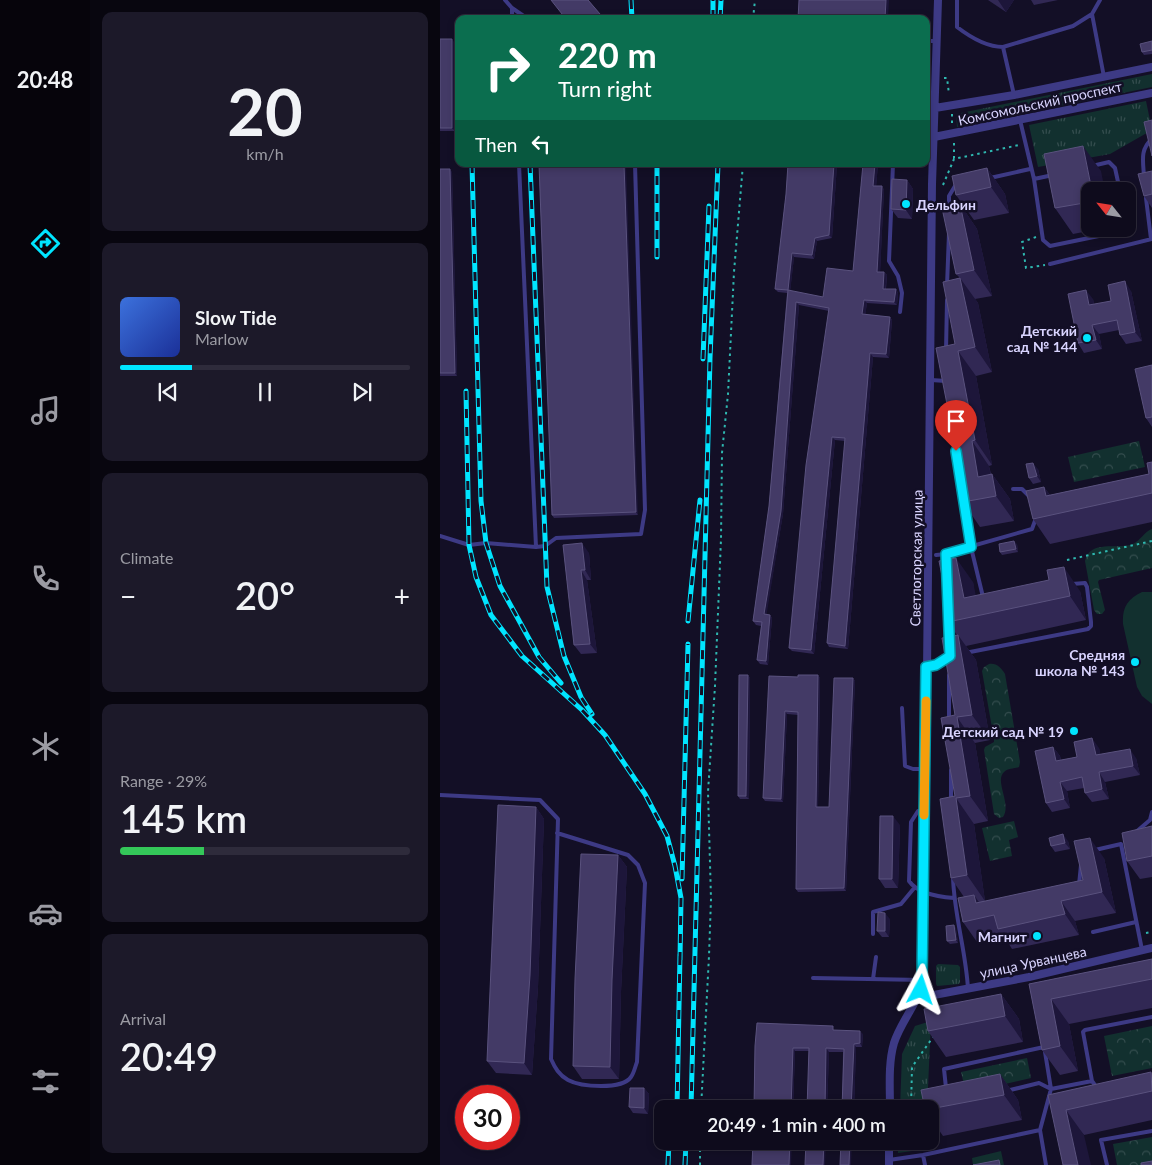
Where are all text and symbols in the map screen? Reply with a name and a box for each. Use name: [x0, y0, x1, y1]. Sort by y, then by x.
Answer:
text: 220 m: [558, 33, 657, 75]
icon: right: [475, 35, 540, 100]
text: 20:48: [17, 66, 73, 93]
text: 20: [227, 72, 303, 150]
text: Turn right: [558, 75, 652, 102]
street label: Комсомольский проспект: [956, 77, 1124, 129]
icon: left: [527, 130, 555, 158]
text: Then: [475, 133, 517, 156]
text: km/h: [246, 144, 284, 163]
north arrow: [1081, 182, 1136, 238]
map controls: [1081, 182, 1136, 237]
place label: Дельфин: [916, 196, 976, 213]
marker: Дельфин: [900, 198, 912, 210]
icon: directions: [28, 226, 63, 261]
text: Slow Tide: [195, 306, 277, 329]
place label: Детский сад № 144: [1007, 322, 1077, 355]
text: Marlow: [195, 329, 249, 348]
marker: Детский сад № 144: [1081, 332, 1093, 344]
icon: previous: [154, 378, 182, 406]
icon: pause: [251, 378, 279, 406]
icon: next: [348, 378, 376, 406]
icon: music: [28, 393, 63, 428]
pin: [935, 400, 977, 451]
icon: arrive: [942, 407, 970, 435]
street label: Светлогорская улица: [906, 489, 926, 627]
text: Climate: [120, 548, 173, 567]
icon: phone: [28, 561, 63, 596]
text: 20°: [235, 572, 295, 618]
text: −: [120, 579, 136, 613]
text: +: [394, 579, 410, 613]
place label: Средняя школа № 143: [1035, 646, 1125, 679]
marker: Средняя школа № 143: [1129, 656, 1141, 668]
place label: Детский сад № 19: [942, 723, 1064, 740]
marker: Детский сад № 19: [1068, 725, 1080, 737]
icon: climate: [28, 729, 63, 764]
text: Range · 29%: [120, 771, 207, 790]
text: 145 km: [120, 795, 247, 841]
icon: car: [28, 896, 63, 931]
place label: Магнит: [978, 928, 1028, 945]
marker: Магнит: [1031, 930, 1043, 942]
street label: улица Урванцева: [978, 942, 1088, 982]
position arrow: [894, 963, 946, 1015]
text: Arrival: [120, 1009, 166, 1028]
text: 20:49: [120, 1033, 218, 1079]
icon: filters: [28, 1064, 63, 1099]
speed limit sign: 30: [455, 1085, 520, 1150]
text: 20:49 · 1 min · 400 m: [707, 1113, 886, 1136]

